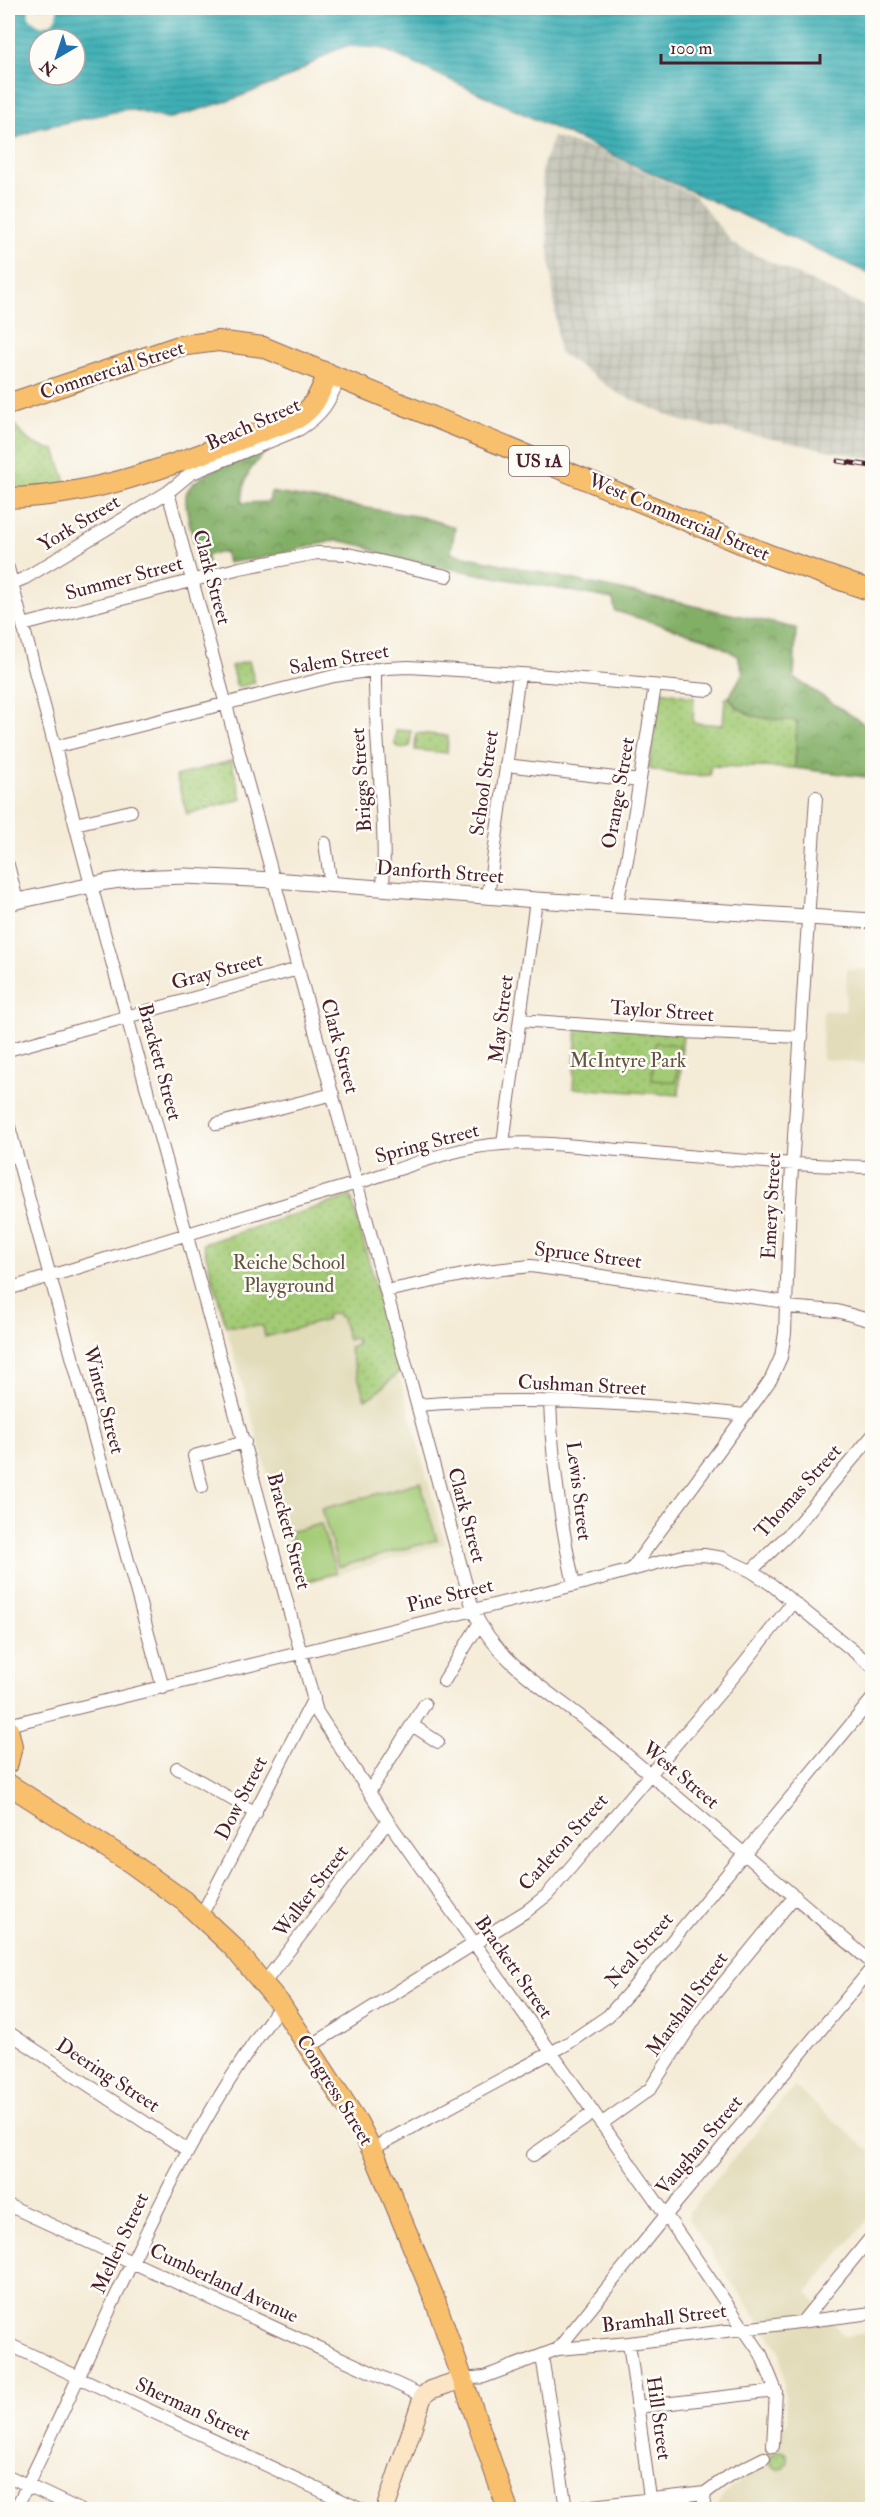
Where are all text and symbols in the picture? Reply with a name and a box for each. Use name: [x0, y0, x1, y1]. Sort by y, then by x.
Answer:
north arrow: [27, 27, 87, 87]
scale bar: [661, 27, 820, 65]
text: 100 m: [670, 37, 713, 60]
text: N: [36, 55, 61, 81]
street label: Commercial Street: [37, 335, 188, 405]
street label: Beach Street: [202, 392, 305, 456]
road number: US 1A: [509, 446, 569, 476]
street label: West Commercial Street: [584, 467, 774, 567]
street label: York Street: [34, 489, 125, 557]
street label: Clark Street: [187, 527, 237, 628]
street label: Summer Street: [63, 550, 186, 606]
street label: Salem Street: [287, 638, 391, 680]
street label: Briggs Street: [345, 726, 377, 833]
street label: School Street: [464, 728, 504, 837]
street label: Orange Street: [596, 735, 640, 851]
street label: Danforth Street: [375, 855, 505, 889]
street label: Gray Street: [169, 947, 266, 995]
street label: May Street: [483, 973, 519, 1064]
street label: Taylor Street: [609, 995, 715, 1027]
street label: Clark Street: [315, 996, 365, 1097]
street label: Brackett Street: [132, 1001, 188, 1124]
park label: McIntyre Park: [570, 1048, 687, 1073]
street label: Spring Street: [372, 1117, 482, 1170]
street label: Emery Street: [756, 1151, 786, 1260]
street label: Spruce Street: [533, 1236, 644, 1275]
park label: Reiche School Playground: [233, 1250, 345, 1298]
street label: Winter Street: [77, 1342, 131, 1457]
street label: Cushman Street: [517, 1369, 647, 1401]
street label: Thomas Street: [749, 1438, 847, 1543]
street label: Lewis Street: [561, 1440, 598, 1543]
street label: Clark Street: [442, 1465, 492, 1566]
street label: Brackett Street: [261, 1470, 317, 1593]
street label: Pine Street: [404, 1572, 496, 1618]
street label: West Street: [637, 1735, 725, 1815]
street label: Dow Street: [209, 1752, 273, 1844]
street label: Carleton Street: [513, 1788, 614, 1896]
street label: Walker Street: [267, 1839, 354, 1943]
street label: Neal Street: [600, 1907, 679, 1993]
street label: Brackett Street: [469, 1911, 559, 2024]
street label: Marshall Street: [641, 1946, 734, 2061]
street label: Congress Street: [291, 2030, 379, 2151]
street label: Deering Street: [52, 2032, 165, 2118]
street label: Vaughan Street: [650, 2090, 748, 2200]
street label: Mellen Street: [86, 2188, 155, 2298]
street label: Cumberland Avenue: [146, 2238, 302, 2328]
street label: Bramhall Street: [600, 2298, 728, 2338]
street label: Sherman Street: [132, 2371, 255, 2447]
street label: Hill Street: [641, 2374, 677, 2462]

